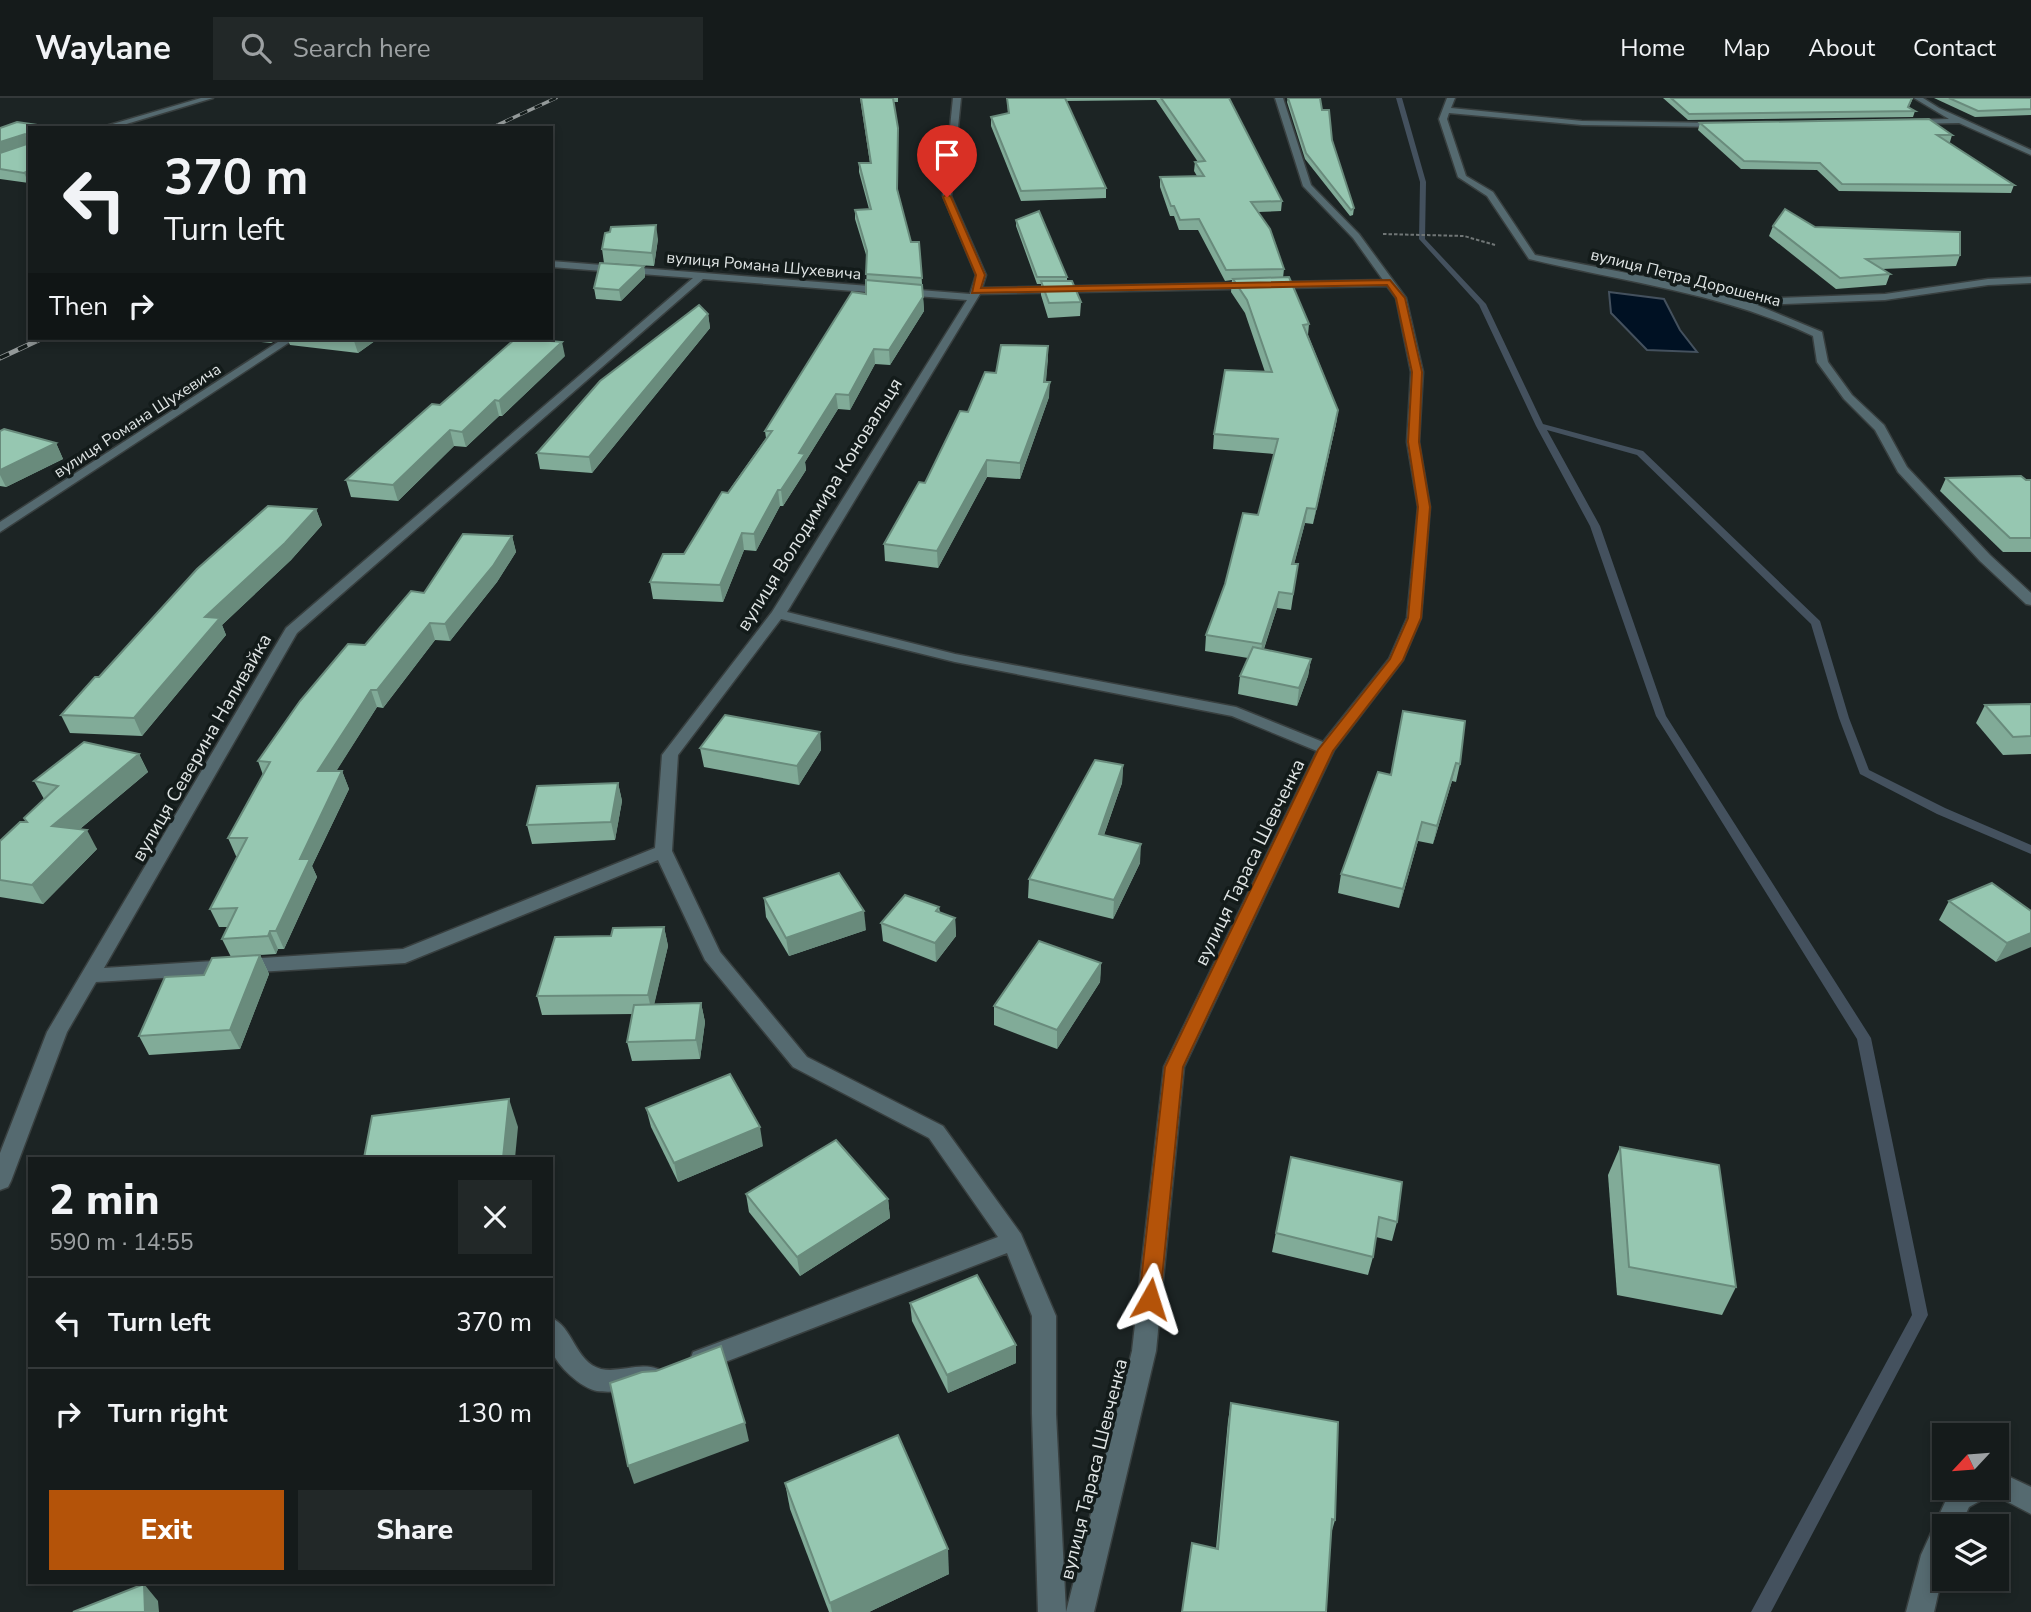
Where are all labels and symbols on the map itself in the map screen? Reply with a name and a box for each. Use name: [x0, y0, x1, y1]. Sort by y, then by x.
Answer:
pin: [917, 125, 977, 197]
street label: вулиця Петра Дорошенка: [1588, 244, 1783, 312]
street label: вулиця Романа Шухевича: [666, 247, 862, 285]
street label: вулиця Романа Шухевича: [50, 358, 226, 483]
street label: вулиця Володимира Коновальця: [731, 373, 909, 636]
street label: вулиця Северина Наливайка: [126, 629, 278, 866]
street label: вулиця Тараса Шевченка: [1188, 755, 1311, 970]
position arrow: [1113, 1262, 1187, 1336]
street label: вулиця Тараса Шевченка: [1054, 1356, 1134, 1583]
north arrow: [1932, 1423, 2009, 1500]

